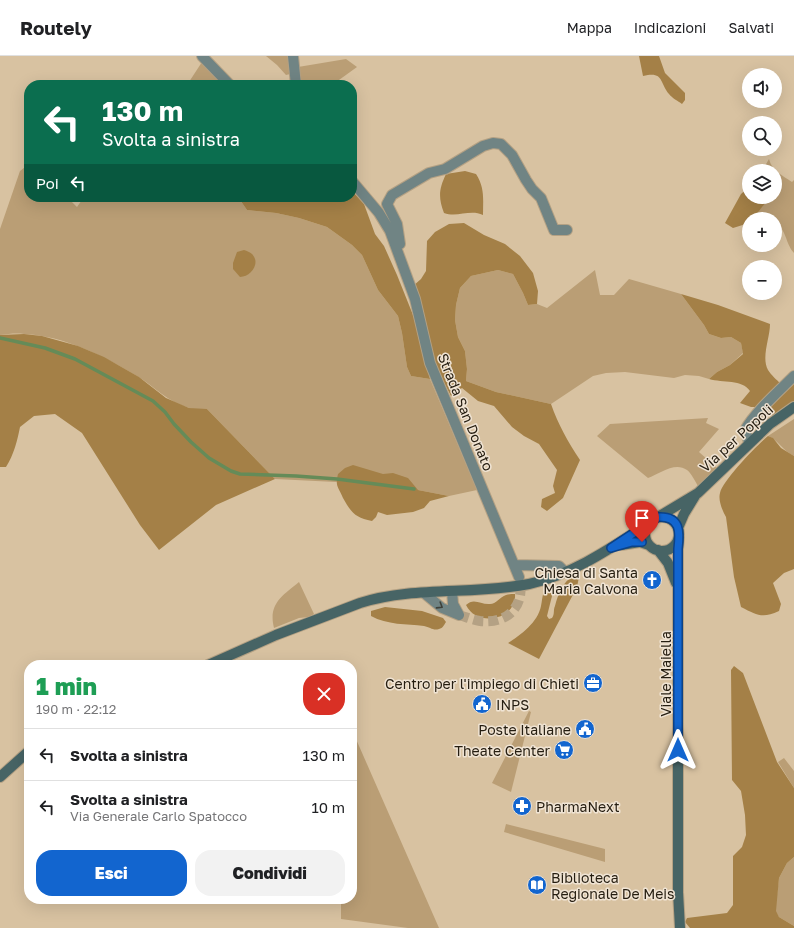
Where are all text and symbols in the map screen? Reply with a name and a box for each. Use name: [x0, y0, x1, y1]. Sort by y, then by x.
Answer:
text: Routely: [20, 16, 92, 39]
text: Mappa: [567, 19, 612, 36]
text: Indicazioni: [634, 19, 706, 36]
text: Salvati: [728, 19, 774, 36]
map controls: [742, 68, 782, 300]
button: sound: [742, 68, 782, 108]
text: 130 m: [102, 94, 183, 127]
icon: left: [36, 96, 88, 148]
button: search: [742, 116, 782, 156]
text: Svolta a sinistra: [102, 128, 240, 150]
button: layers: [742, 164, 782, 204]
icon: left: [67, 172, 89, 194]
text: Poi: [36, 174, 59, 192]
button: +: [742, 212, 782, 252]
button: −: [742, 260, 782, 300]
street label: Strada San Donato: [435, 351, 497, 473]
street label: Via per Popoli: [696, 401, 776, 475]
pin: [625, 501, 659, 542]
icon: arrive: [631, 507, 653, 529]
place label: Chiesa di Santa Maria Calvona: [534, 564, 638, 597]
church icon: Chiesa di Santa Maria Calvona: [641, 569, 663, 591]
one-way arrow: [436, 601, 443, 609]
street label: Viale Maiella: [657, 631, 674, 717]
text: 1 min: [36, 671, 97, 700]
office icon: Centro per l'impiego di Chieti: [582, 672, 604, 694]
button: close: [303, 673, 345, 715]
place label: Centro per l'impiego di Chieti: [385, 675, 579, 692]
public building icon: INPS: [471, 693, 493, 715]
place label: INPS: [496, 696, 529, 713]
text: 190 m · 22:12: [36, 701, 116, 717]
public building icon: Poste Italiane: [574, 718, 596, 740]
place label: Poste Italiane: [478, 721, 571, 738]
position arrow: [657, 729, 699, 771]
supermarket icon: Theate Center: [553, 739, 575, 761]
place label: Theate Center: [454, 742, 551, 759]
icon: left: [36, 744, 58, 766]
text: Svolta a sinistra: [70, 746, 188, 764]
text: 130 m: [303, 746, 345, 764]
text: Svolta a sinistra: [70, 790, 188, 808]
pharmacy icon: PharmaNext: [511, 795, 533, 817]
icon: left: [36, 796, 58, 818]
text: 10 m: [311, 798, 345, 816]
place label: PharmaNext: [536, 798, 620, 815]
text: Via Generale Carlo Spatocco: [70, 808, 247, 824]
button: Esci: [36, 850, 187, 896]
button: Condividi: [195, 850, 345, 896]
place label: Biblioteca Regionale De Meis: [551, 869, 675, 902]
library icon: Biblioteca Regionale De Meis: [526, 874, 548, 896]

